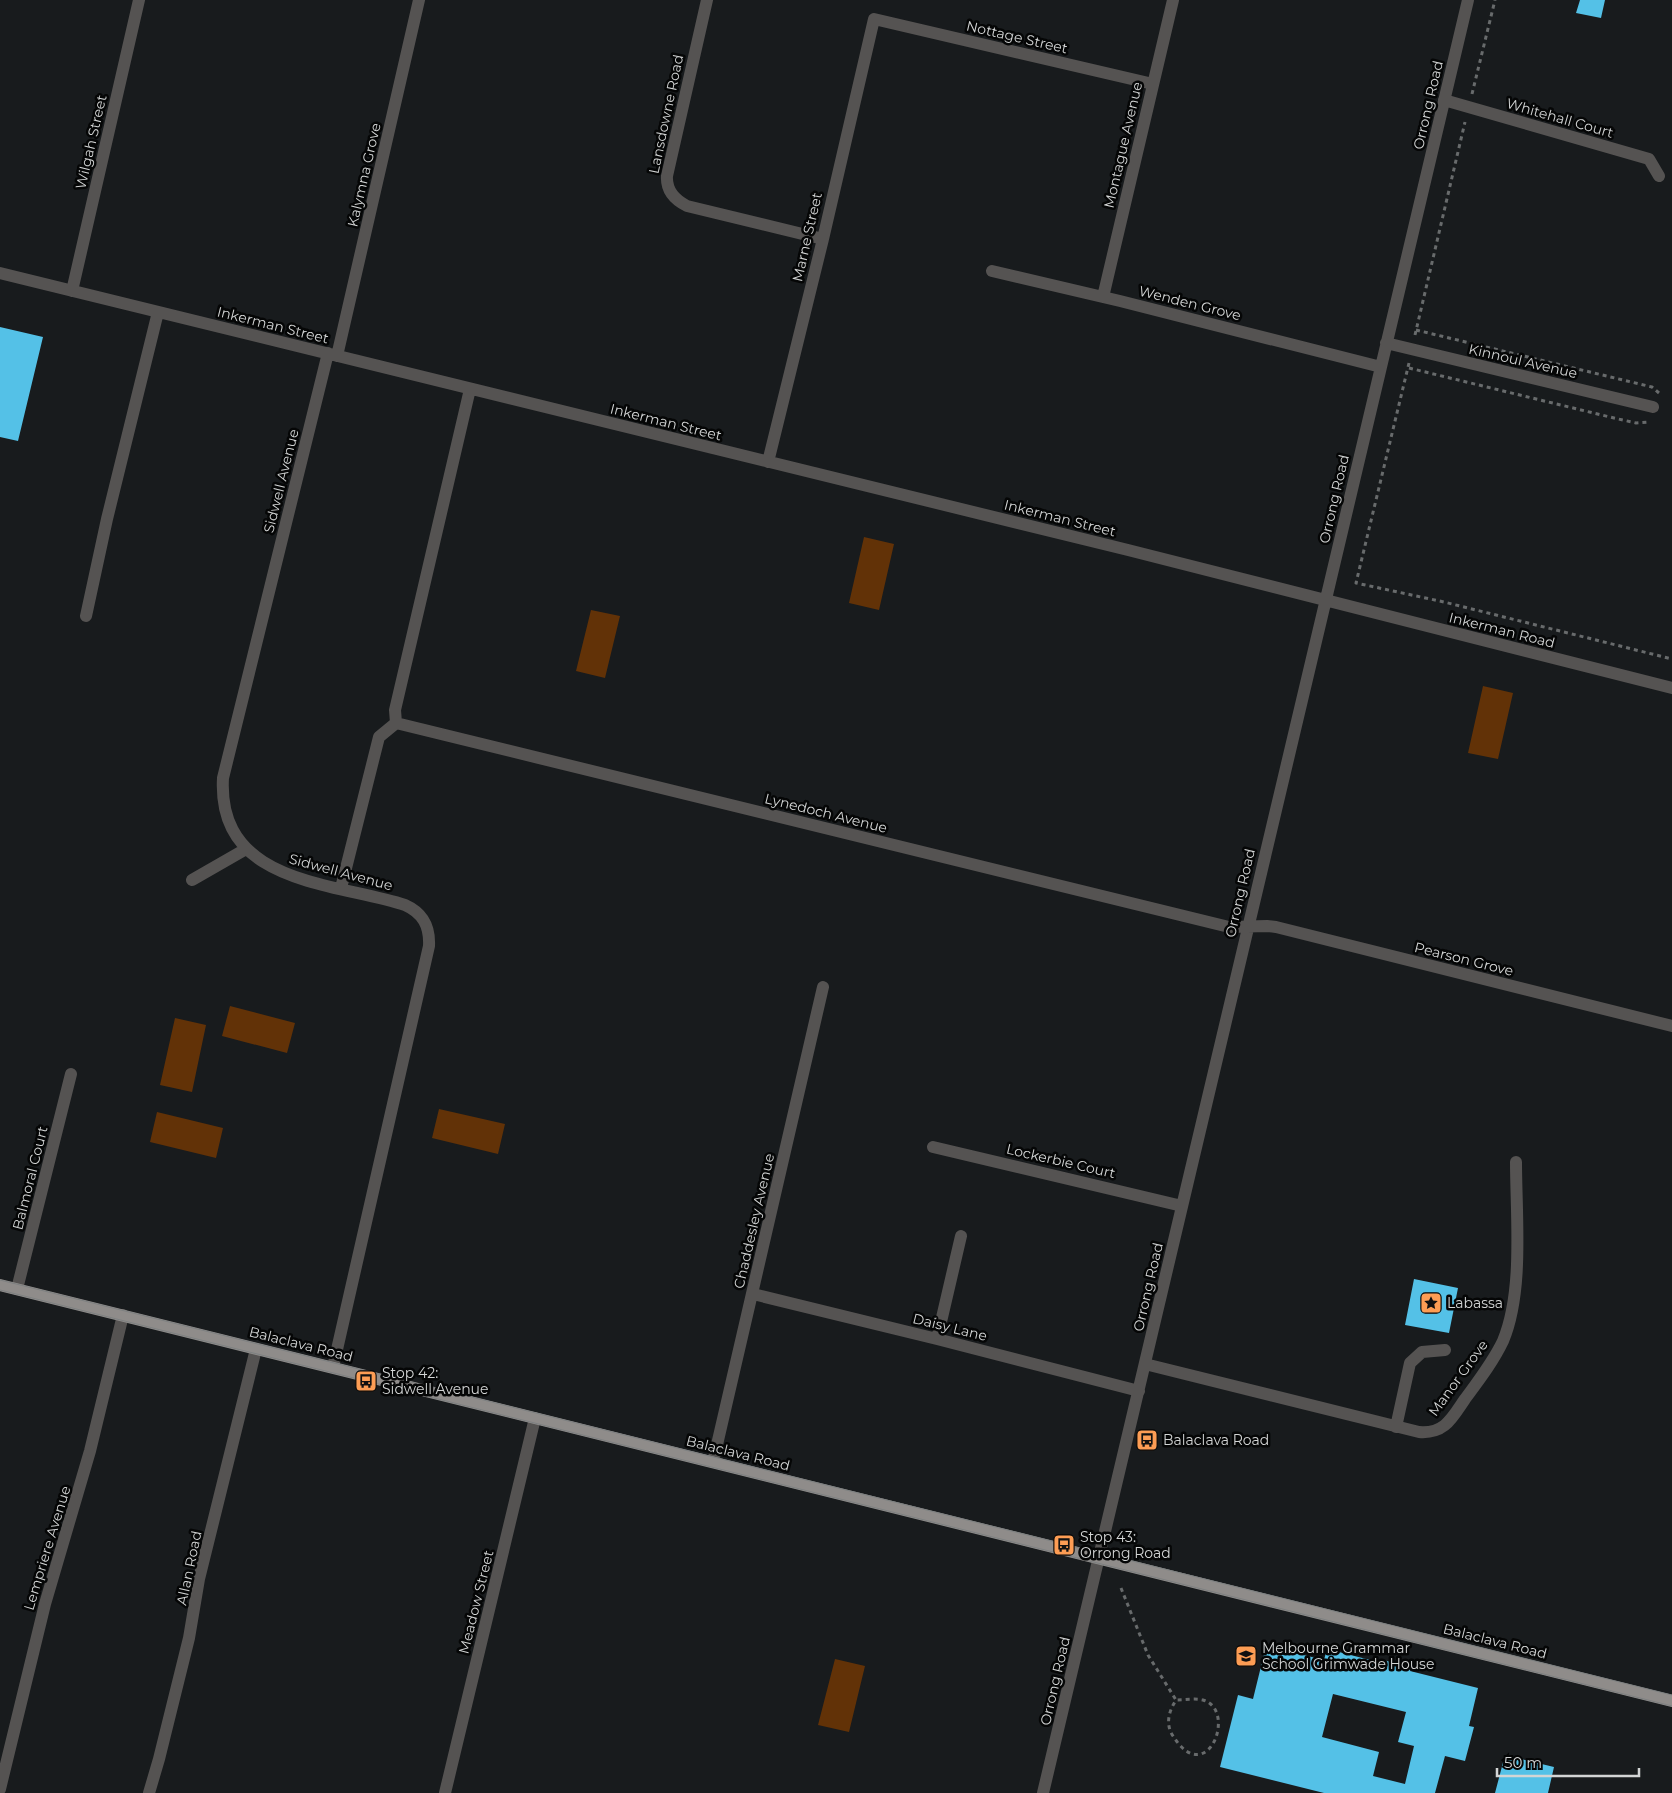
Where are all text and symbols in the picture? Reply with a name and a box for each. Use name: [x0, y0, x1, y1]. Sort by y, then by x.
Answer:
street label: Nottage Street: [965, 17, 1070, 57]
street label: Lansdowne Road: [645, 53, 687, 175]
street label: Orrong Road: [1409, 59, 1447, 151]
street label: Montague Avenue: [1100, 80, 1146, 210]
street label: Wilgah Street: [71, 93, 111, 191]
street label: Whitehall Court: [1504, 94, 1616, 142]
street label: Kalymna Grove: [343, 121, 385, 229]
street label: Marne Street: [788, 190, 826, 283]
street label: Wenden Grove: [1137, 282, 1243, 324]
street label: Inkerman Street: [215, 302, 331, 348]
street label: Kinnoul Avenue: [1467, 340, 1579, 382]
street label: Inkerman Street: [608, 399, 724, 445]
street label: Sidwell Avenue: [259, 427, 303, 535]
street label: Orrong Road: [1315, 453, 1353, 545]
street label: Inkerman Street: [1002, 495, 1118, 541]
street label: Inkerman Road: [1447, 608, 1557, 652]
street label: Lynedoch Avenue: [763, 789, 889, 837]
street label: Orrong Road: [1221, 847, 1259, 939]
street label: Sidwell Avenue: [287, 850, 395, 894]
street label: Pearson Grove: [1413, 938, 1515, 980]
street label: Balmoral Court: [8, 1124, 52, 1232]
street label: Lockerbie Court: [1005, 1140, 1118, 1182]
street label: Chaddesley Avenue: [730, 1152, 778, 1290]
street label: Orrong Road: [1129, 1241, 1167, 1333]
place icon: Labassa: [1419, 1291, 1443, 1315]
place label: Labassa: [1447, 1294, 1503, 1312]
street label: Daisy Lane: [911, 1309, 989, 1345]
street label: Balaclava Road: [247, 1322, 355, 1366]
street label: Manor Grove: [1424, 1336, 1492, 1420]
place label: Stop 42: Sidwell Avenue: [382, 1364, 488, 1398]
bus stop icon: Stop 42: Sidwell Avenue: [354, 1369, 378, 1393]
bus stop icon: Balaclava Road: [1135, 1428, 1159, 1452]
street label: Balaclava Road: [684, 1431, 792, 1475]
place label: Balaclava Road: [1163, 1431, 1269, 1449]
street label: Lempriere Avenue: [20, 1484, 74, 1612]
place label: Stop 43: Orrong Road: [1080, 1528, 1171, 1562]
street label: Allan Road: [172, 1529, 206, 1607]
bus stop icon: Stop 43: Orrong Road: [1052, 1533, 1076, 1557]
street label: Meadow Street: [454, 1548, 498, 1656]
street label: Balaclava Road: [1441, 1619, 1549, 1663]
street label: Orrong Road: [1036, 1635, 1074, 1727]
place label: Melbourne Grammar School Grimwade House: [1262, 1639, 1434, 1673]
school or university icon: Melbourne Grammar School Grimwade House: [1234, 1644, 1258, 1668]
scale bar: [1497, 1746, 1640, 1778]
text: 50 m: [1504, 1753, 1542, 1772]

